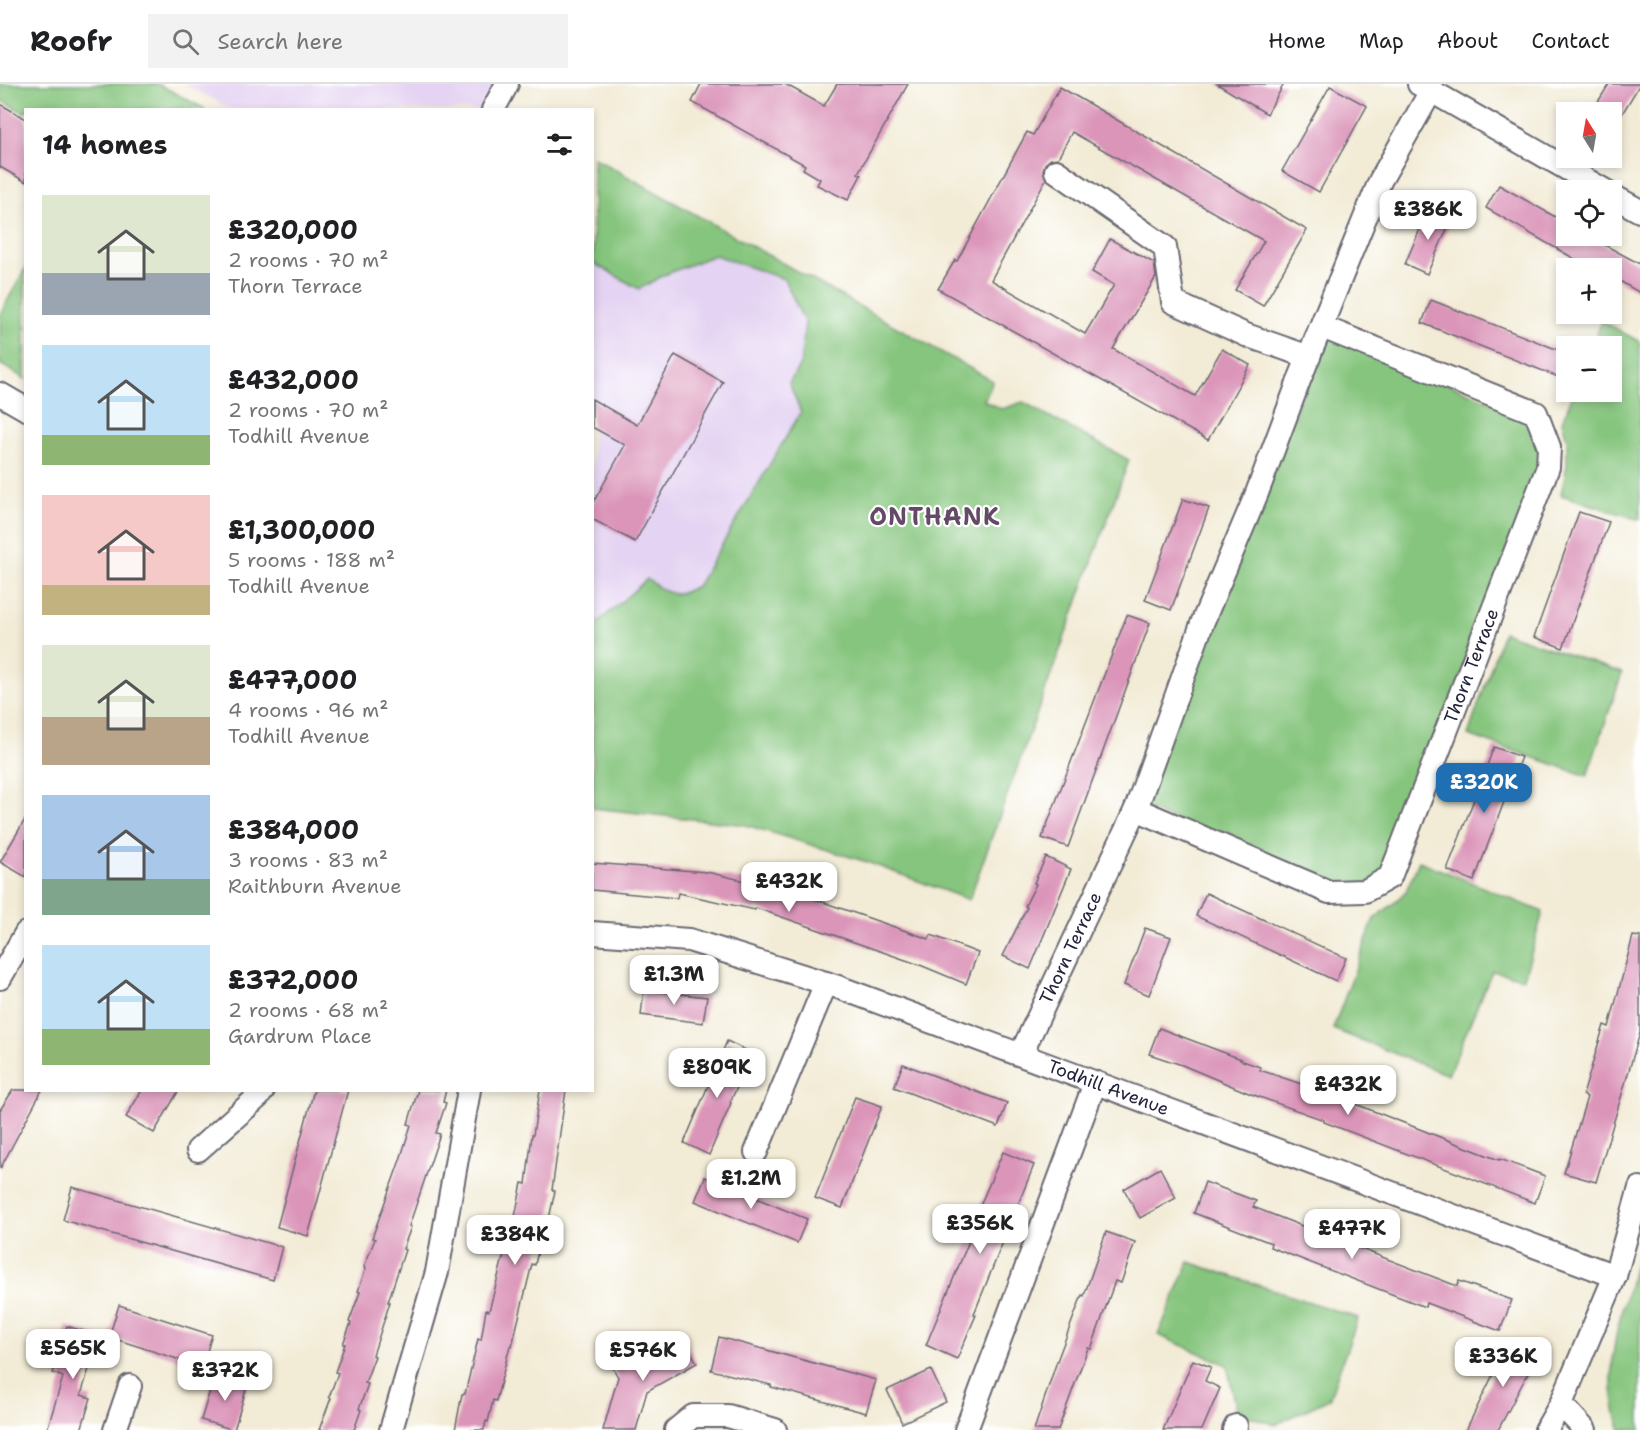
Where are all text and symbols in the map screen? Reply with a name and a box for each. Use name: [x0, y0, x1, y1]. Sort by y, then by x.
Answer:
search box: [148, 14, 568, 68]
text: Roofr: [30, 22, 112, 60]
icon: search: [169, 25, 202, 58]
text: Search here: [217, 27, 343, 56]
text: Home: [1268, 27, 1326, 55]
text: Map: [1359, 27, 1404, 55]
text: About: [1437, 27, 1498, 55]
text: Contact: [1531, 27, 1610, 55]
north arrow: [1556, 102, 1622, 168]
map controls: [1556, 102, 1622, 402]
text: 14 homes: [42, 127, 168, 162]
icon: filters: [543, 128, 576, 161]
button: locate: [1556, 180, 1622, 246]
pin: £386K: [1386, 190, 1470, 241]
text: £386K: [1394, 196, 1462, 222]
text: £320,000: [228, 212, 358, 247]
icon: home: [90, 219, 162, 291]
text: 2 rooms · 70 m²: [228, 247, 389, 273]
button: +: [1556, 258, 1622, 324]
text: Thorn Terrace: [228, 273, 363, 299]
button: −: [1556, 336, 1622, 402]
text: £432,000: [228, 362, 359, 397]
icon: home: [90, 369, 162, 441]
text: 2 rooms · 70 m²: [228, 397, 389, 423]
text: Todhill Avenue: [228, 423, 370, 449]
district label: ONTHANK: [869, 501, 1001, 533]
text: £1,300,000: [228, 512, 375, 547]
icon: home: [90, 519, 162, 591]
text: 5 rooms · 188 m²: [228, 547, 395, 573]
text: Todhill Avenue: [228, 573, 370, 599]
street label: Thorn Terrace: [1438, 605, 1504, 727]
text: £477,000: [228, 662, 357, 697]
icon: home: [90, 669, 162, 741]
text: 4 rooms · 96 m²: [228, 697, 389, 723]
text: Todhill Avenue: [228, 723, 370, 749]
pin: £320K: [1442, 763, 1526, 814]
text: £320K: [1450, 769, 1518, 795]
text: £384,000: [228, 812, 359, 847]
icon: home: [90, 819, 162, 891]
text: 3 rooms · 83 m²: [228, 847, 388, 873]
pin: £432K: [747, 862, 831, 913]
text: £432K: [755, 868, 823, 894]
text: Raithburn Avenue: [228, 873, 402, 899]
street label: Thorn Terrace: [1034, 888, 1107, 1008]
pin: £1.3M: [632, 955, 716, 1006]
text: £1.3M: [644, 961, 704, 987]
text: £372,000: [228, 962, 358, 997]
icon: home: [90, 969, 162, 1041]
text: 2 rooms · 68 m²: [228, 997, 388, 1023]
text: Gardrum Place: [228, 1023, 372, 1049]
pin: £809K: [675, 1048, 759, 1099]
text: £809K: [683, 1054, 751, 1080]
street label: Todhill Avenue: [1044, 1054, 1172, 1121]
pin: £432K: [1306, 1065, 1390, 1116]
text: £432K: [1314, 1071, 1382, 1097]
pin: £1.2M: [709, 1159, 793, 1210]
text: £1.2M: [721, 1165, 781, 1191]
pin: £356K: [938, 1204, 1022, 1255]
pin: £477K: [1310, 1209, 1394, 1260]
text: £356K: [946, 1210, 1014, 1236]
pin: £384K: [473, 1215, 557, 1266]
text: £477K: [1318, 1215, 1386, 1241]
text: £384K: [481, 1221, 549, 1247]
pin: £565K: [31, 1329, 115, 1380]
pin: £576K: [601, 1331, 685, 1382]
text: £565K: [40, 1335, 106, 1361]
text: £576K: [609, 1337, 677, 1363]
pin: £336K: [1461, 1337, 1545, 1388]
text: £336K: [1469, 1343, 1537, 1369]
pin: £372K: [183, 1351, 267, 1402]
text: £372K: [191, 1357, 259, 1383]

